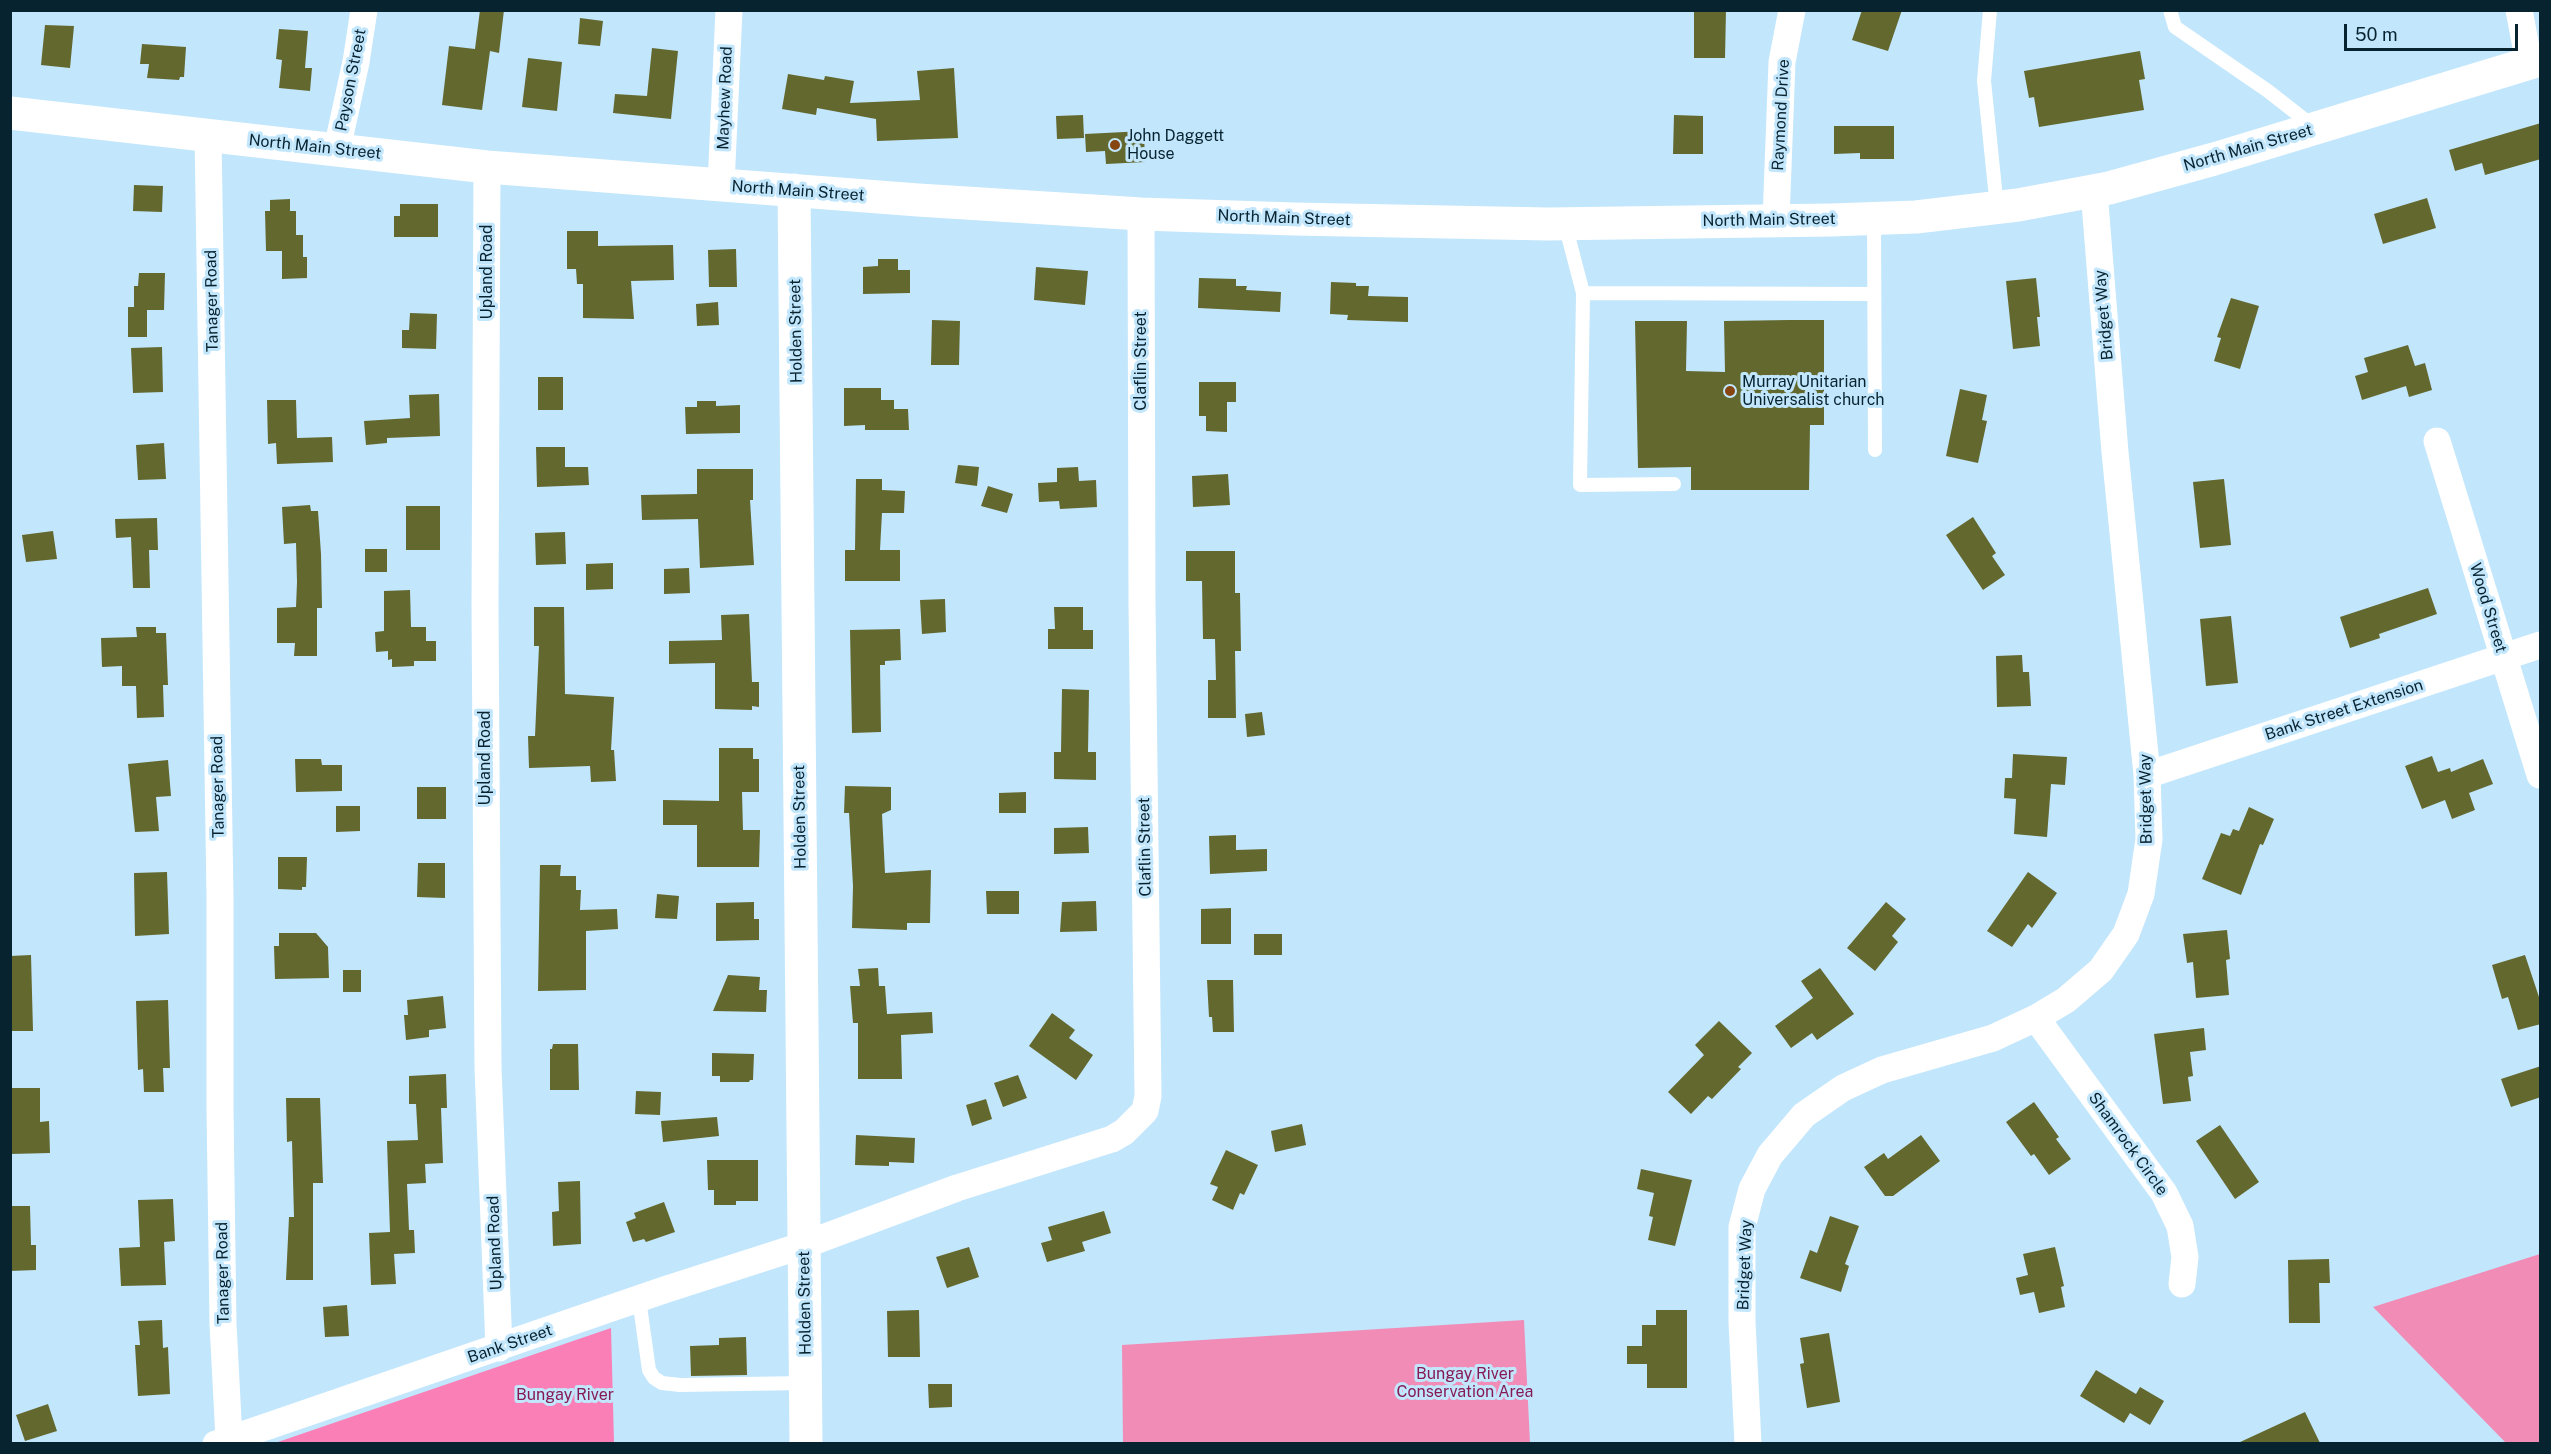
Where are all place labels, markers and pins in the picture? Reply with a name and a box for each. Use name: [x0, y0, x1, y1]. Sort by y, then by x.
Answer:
place label: John Daggett House: [1127, 126, 1224, 164]
marker: John Daggett House: [1108, 138, 1122, 152]
place label: Murray Unitarian Universalist church: [1742, 372, 1884, 410]
marker: Murray Unitarian Universalist church: [1723, 384, 1737, 398]

